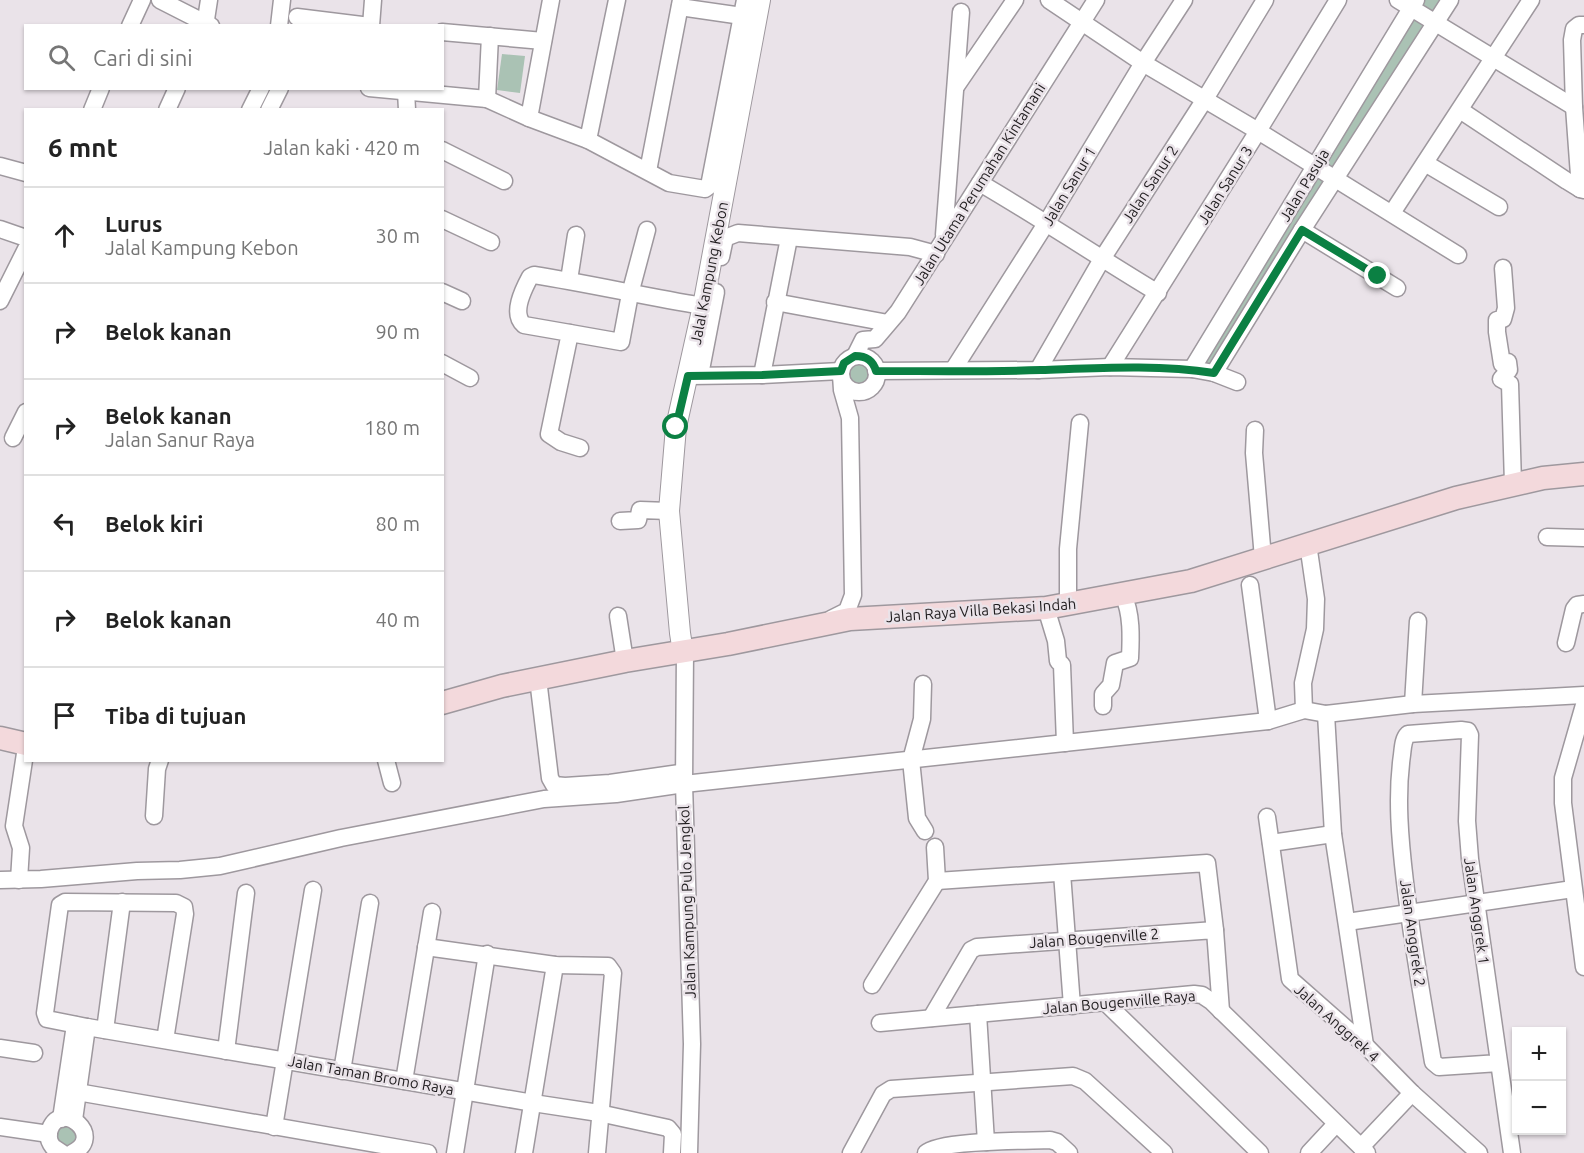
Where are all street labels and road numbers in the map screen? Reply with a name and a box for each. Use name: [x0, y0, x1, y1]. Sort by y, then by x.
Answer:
street label: Jalan Utama Perumahan Kintamani: [910, 80, 1048, 288]
street label: Jalan Sanur 2: [1119, 142, 1181, 226]
street label: Jalan Sanur 1: [1039, 143, 1099, 229]
street label: Jalan Sanur 3: [1194, 143, 1256, 227]
street label: Jalan Pasuja: [1276, 146, 1332, 224]
street label: Jalal Kampung Kebon: [687, 200, 731, 346]
street label: Jalan Raya Villa Bekasi Indah: [885, 595, 1077, 625]
street label: Jalan Kampung Pulo Jengkol: [675, 805, 699, 999]
street label: Jalan Anggrek 1: [1461, 856, 1493, 966]
street label: Jalan Anggrek 2: [1397, 878, 1429, 988]
street label: Jalan Bougenville 2: [1029, 925, 1159, 951]
street label: Jalan Anggrek 4: [1291, 981, 1383, 1065]
street label: Jalan Bougenville Raya: [1042, 987, 1196, 1017]
street label: Jalan Taman Bromo Raya: [287, 1052, 455, 1098]

